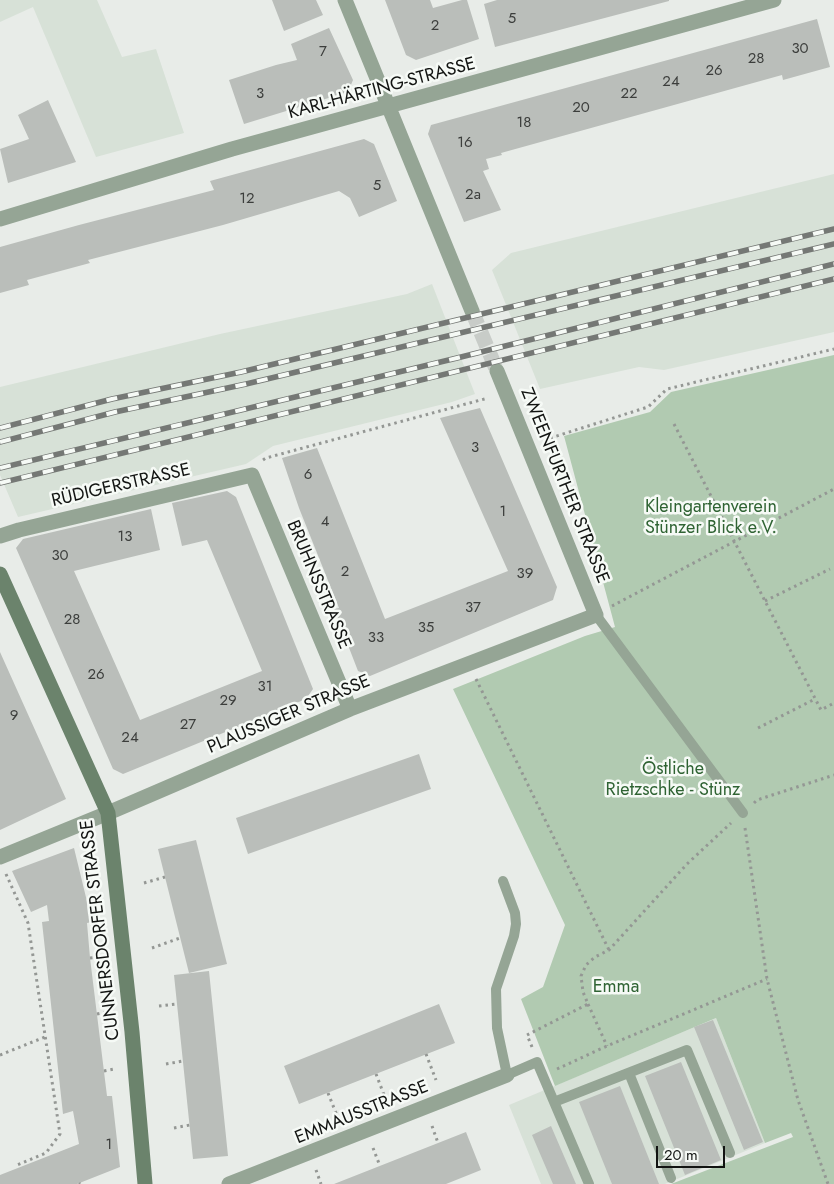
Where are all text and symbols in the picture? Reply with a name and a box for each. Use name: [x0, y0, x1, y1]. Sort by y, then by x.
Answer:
house number: 5: [508, 10, 516, 28]
house number: 2: [431, 17, 439, 35]
house number: 30: [791, 40, 809, 58]
house number: 7: [319, 43, 327, 61]
house number: 28: [748, 50, 764, 68]
street label: KARL-HÄRTING-STRASSE: [286, 54, 478, 124]
house number: 26: [705, 62, 723, 80]
house number: 24: [662, 73, 680, 91]
house number: 3: [256, 85, 264, 103]
house number: 22: [620, 85, 638, 103]
house number: 20: [572, 99, 590, 117]
house number: 18: [517, 114, 531, 132]
house number: 16: [457, 134, 473, 152]
house number: 5: [373, 177, 381, 195]
house number: 2a: [465, 186, 481, 204]
house number: 12: [239, 190, 255, 208]
street label: ZWEENFURTHER STRASSE: [515, 385, 613, 587]
house number: 3: [471, 439, 479, 457]
street label: RÜDIGERSTRASSE: [50, 460, 192, 512]
house number: 6: [304, 466, 312, 484]
park label: Kleingartenverein Stünzer Blick e.V.: [645, 497, 777, 540]
house number: 1: [500, 503, 506, 521]
house number: 4: [321, 513, 329, 531]
street label: BRUHNSSTRASSE: [281, 517, 355, 653]
house number: 13: [118, 528, 132, 546]
house number: 30: [51, 547, 69, 565]
house number: 2: [341, 563, 349, 581]
house number: 39: [517, 565, 533, 583]
house number: 37: [465, 599, 481, 617]
house number: 28: [64, 611, 80, 629]
house number: 35: [418, 619, 434, 637]
house number: 33: [368, 629, 384, 647]
house number: 26: [87, 666, 105, 684]
street label: PLAUSSIGER STRASSE: [204, 671, 374, 759]
house number: 31: [258, 678, 272, 696]
house number: 29: [219, 692, 237, 710]
house number: 9: [10, 707, 18, 725]
house number: 27: [180, 716, 196, 734]
house number: 24: [121, 729, 139, 747]
park label: Östliche Rietzschke - Stünz: [606, 759, 740, 802]
street label: CUNNERSDORFER STRASSE: [77, 818, 125, 1042]
park label: Emma: [593, 977, 639, 999]
street label: EMMAUSSTRASSE: [292, 1076, 432, 1150]
house number: 1: [106, 1136, 112, 1154]
scale bar: [659, 1136, 728, 1168]
text: 20 m: [664, 1144, 698, 1166]

